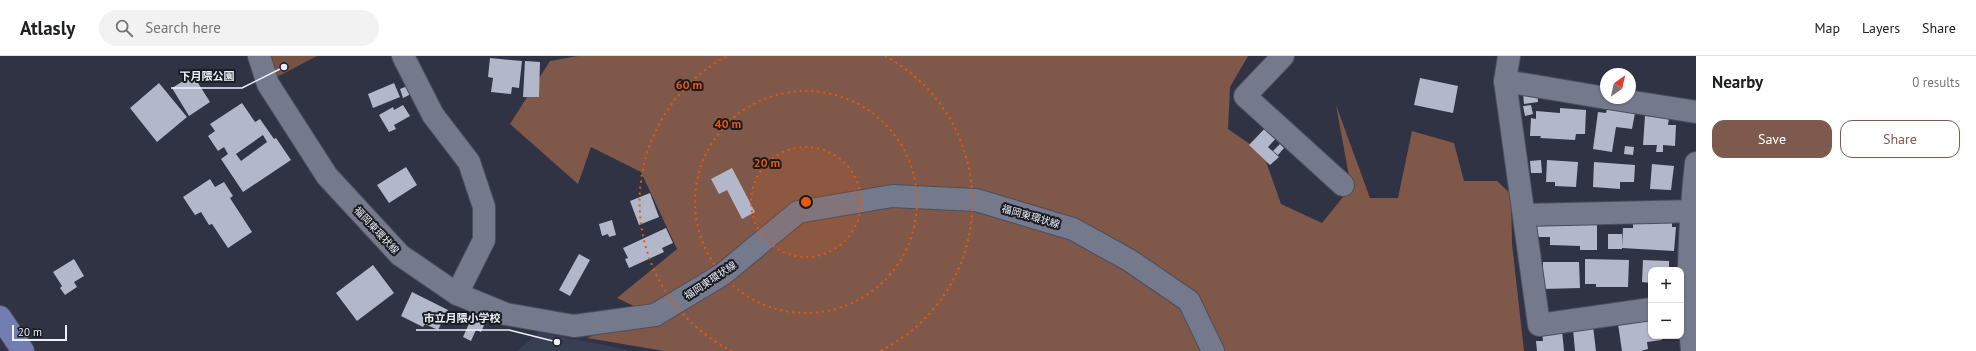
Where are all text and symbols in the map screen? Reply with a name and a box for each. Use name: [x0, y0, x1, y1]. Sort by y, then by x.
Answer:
search box: [99, 10, 379, 46]
text: Atlasly: [20, 16, 75, 40]
icon: search: [113, 17, 135, 39]
text: Search here: [145, 18, 221, 37]
text: Map: [1814, 19, 1840, 37]
text: Layers: [1862, 19, 1900, 37]
text: Share: [1922, 19, 1956, 37]
callout: 下月隈公園: [171, 65, 242, 88]
north arrow: [1600, 68, 1636, 104]
text: 下月隈公園: [180, 69, 235, 83]
text: Nearby: [1712, 71, 1763, 93]
text: 0 results: [1912, 74, 1960, 91]
text: 60 m: [676, 77, 702, 92]
text: 40 m: [715, 116, 741, 131]
button: Save: [1712, 120, 1832, 158]
button: Share: [1840, 120, 1960, 158]
text: 20 m: [754, 155, 780, 170]
centre of rings: [799, 195, 813, 209]
street label: 福岡東環状線: [1000, 202, 1061, 231]
street label: 福岡東環状線: [351, 204, 402, 257]
street label: 福岡東環状線: [682, 258, 739, 303]
map controls: [1648, 267, 1684, 339]
button: +: [1648, 267, 1684, 303]
button: −: [1648, 303, 1684, 339]
callout: 市立月隈小学校: [416, 307, 509, 330]
text: 市立月隈小学校: [424, 311, 501, 325]
scale bar: [12, 323, 67, 342]
text: 20 m: [18, 325, 42, 339]

